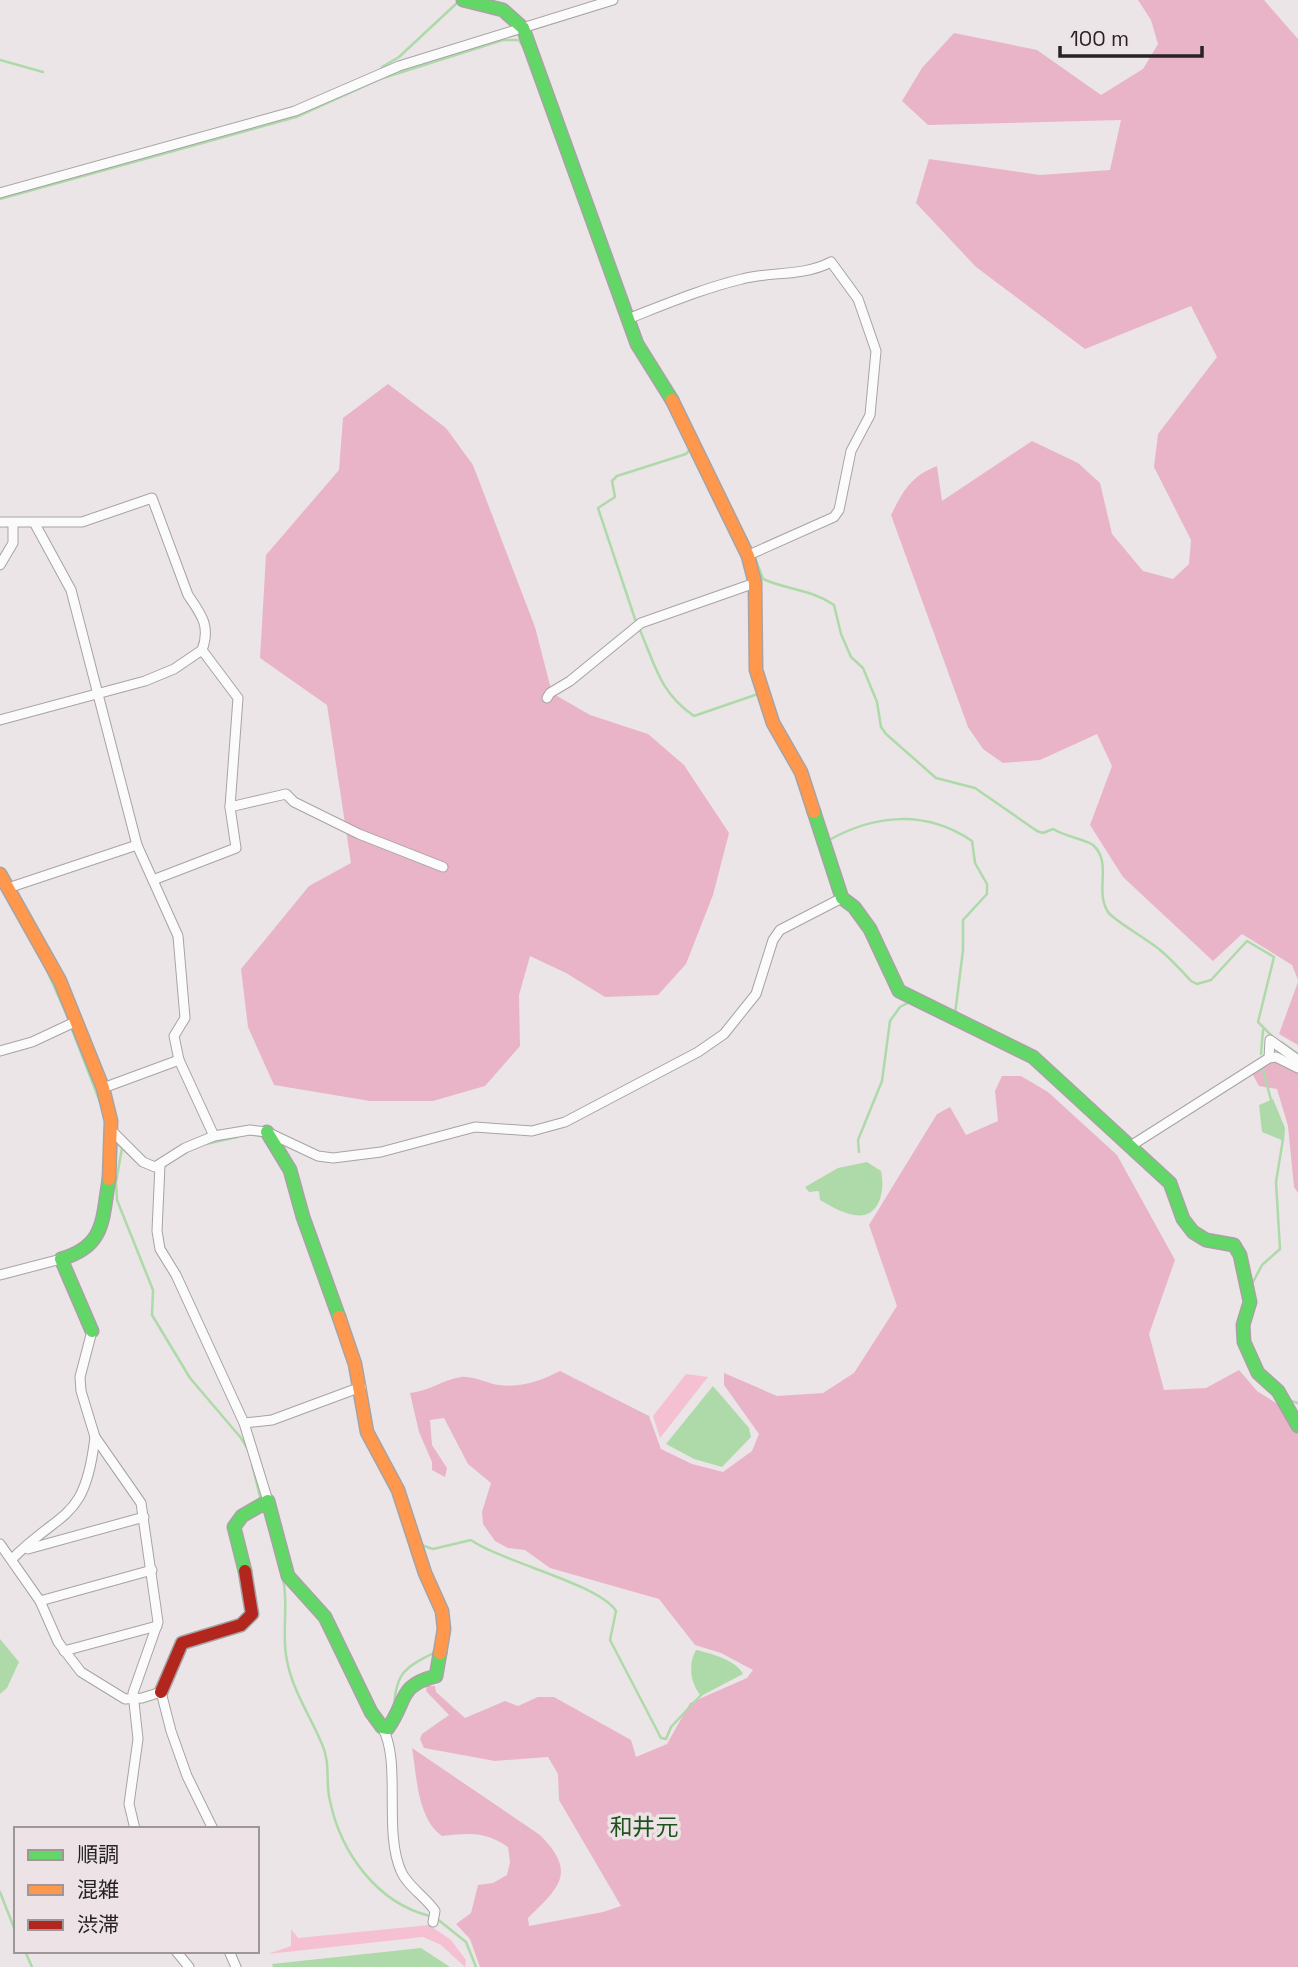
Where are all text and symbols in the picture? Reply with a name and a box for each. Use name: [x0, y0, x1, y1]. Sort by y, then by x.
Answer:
scale bar: [1060, 14, 1202, 58]
text: 100 m: [1070, 25, 1129, 52]
district label: 和井元: [610, 1812, 679, 1842]
legend: [14, 1827, 259, 1953]
text: 順調: [77, 1841, 119, 1868]
text: 混雑: [77, 1876, 119, 1903]
text: 渋滞: [77, 1911, 119, 1938]

